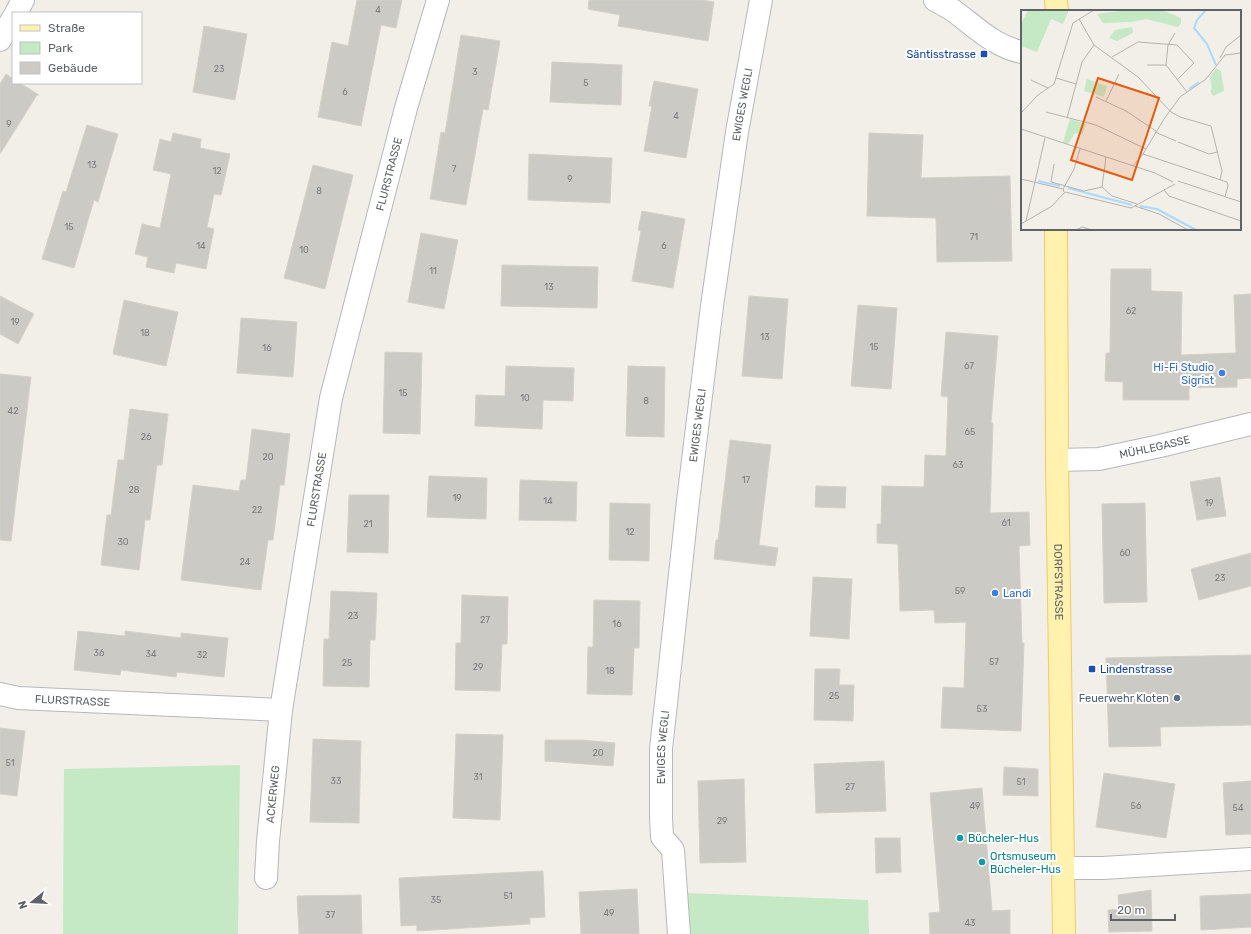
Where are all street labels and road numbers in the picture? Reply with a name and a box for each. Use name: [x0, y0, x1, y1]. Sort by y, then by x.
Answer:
street label: EWIGES WEGLI: [729, 67, 755, 142]
street label: FLURSTRASSE: [373, 136, 405, 212]
street label: EWIGES WEGLI: [686, 388, 708, 463]
street label: MÜHLEGASSE: [1118, 432, 1192, 461]
street label: FLURSTRASSE: [304, 451, 329, 528]
street label: DORFSTRASSE: [1052, 544, 1066, 621]
street label: FLURSTRASSE: [35, 692, 111, 709]
street label: EWIGES WEGLI: [654, 710, 672, 784]
street label: ACKERWEG: [263, 765, 282, 824]

